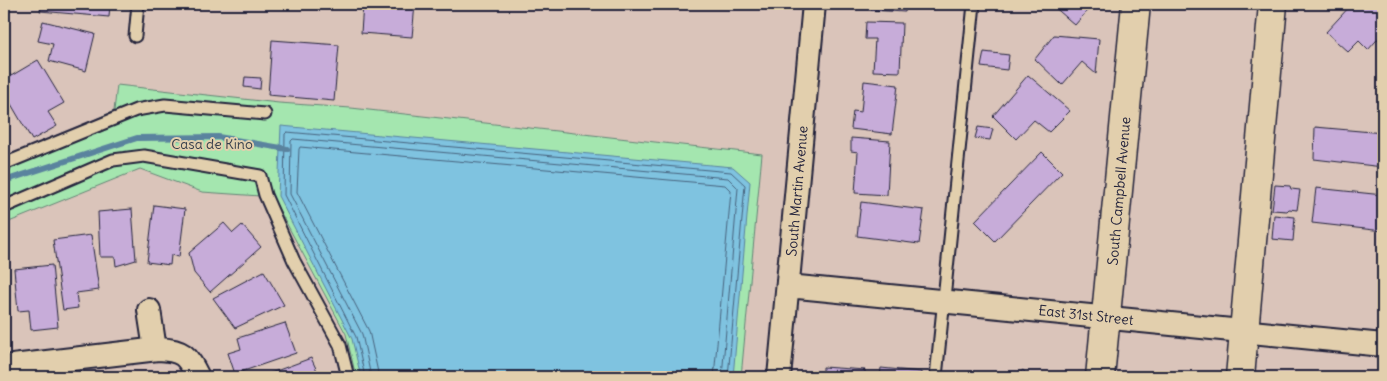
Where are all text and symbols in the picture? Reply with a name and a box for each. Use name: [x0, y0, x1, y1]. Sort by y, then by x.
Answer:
street label: South Campbell Avenue: [1104, 116, 1134, 266]
street label: South Martin Avenue: [782, 125, 812, 257]
park label: Casa de Kino: [171, 135, 253, 153]
street label: East 31st Street: [1038, 301, 1135, 329]

